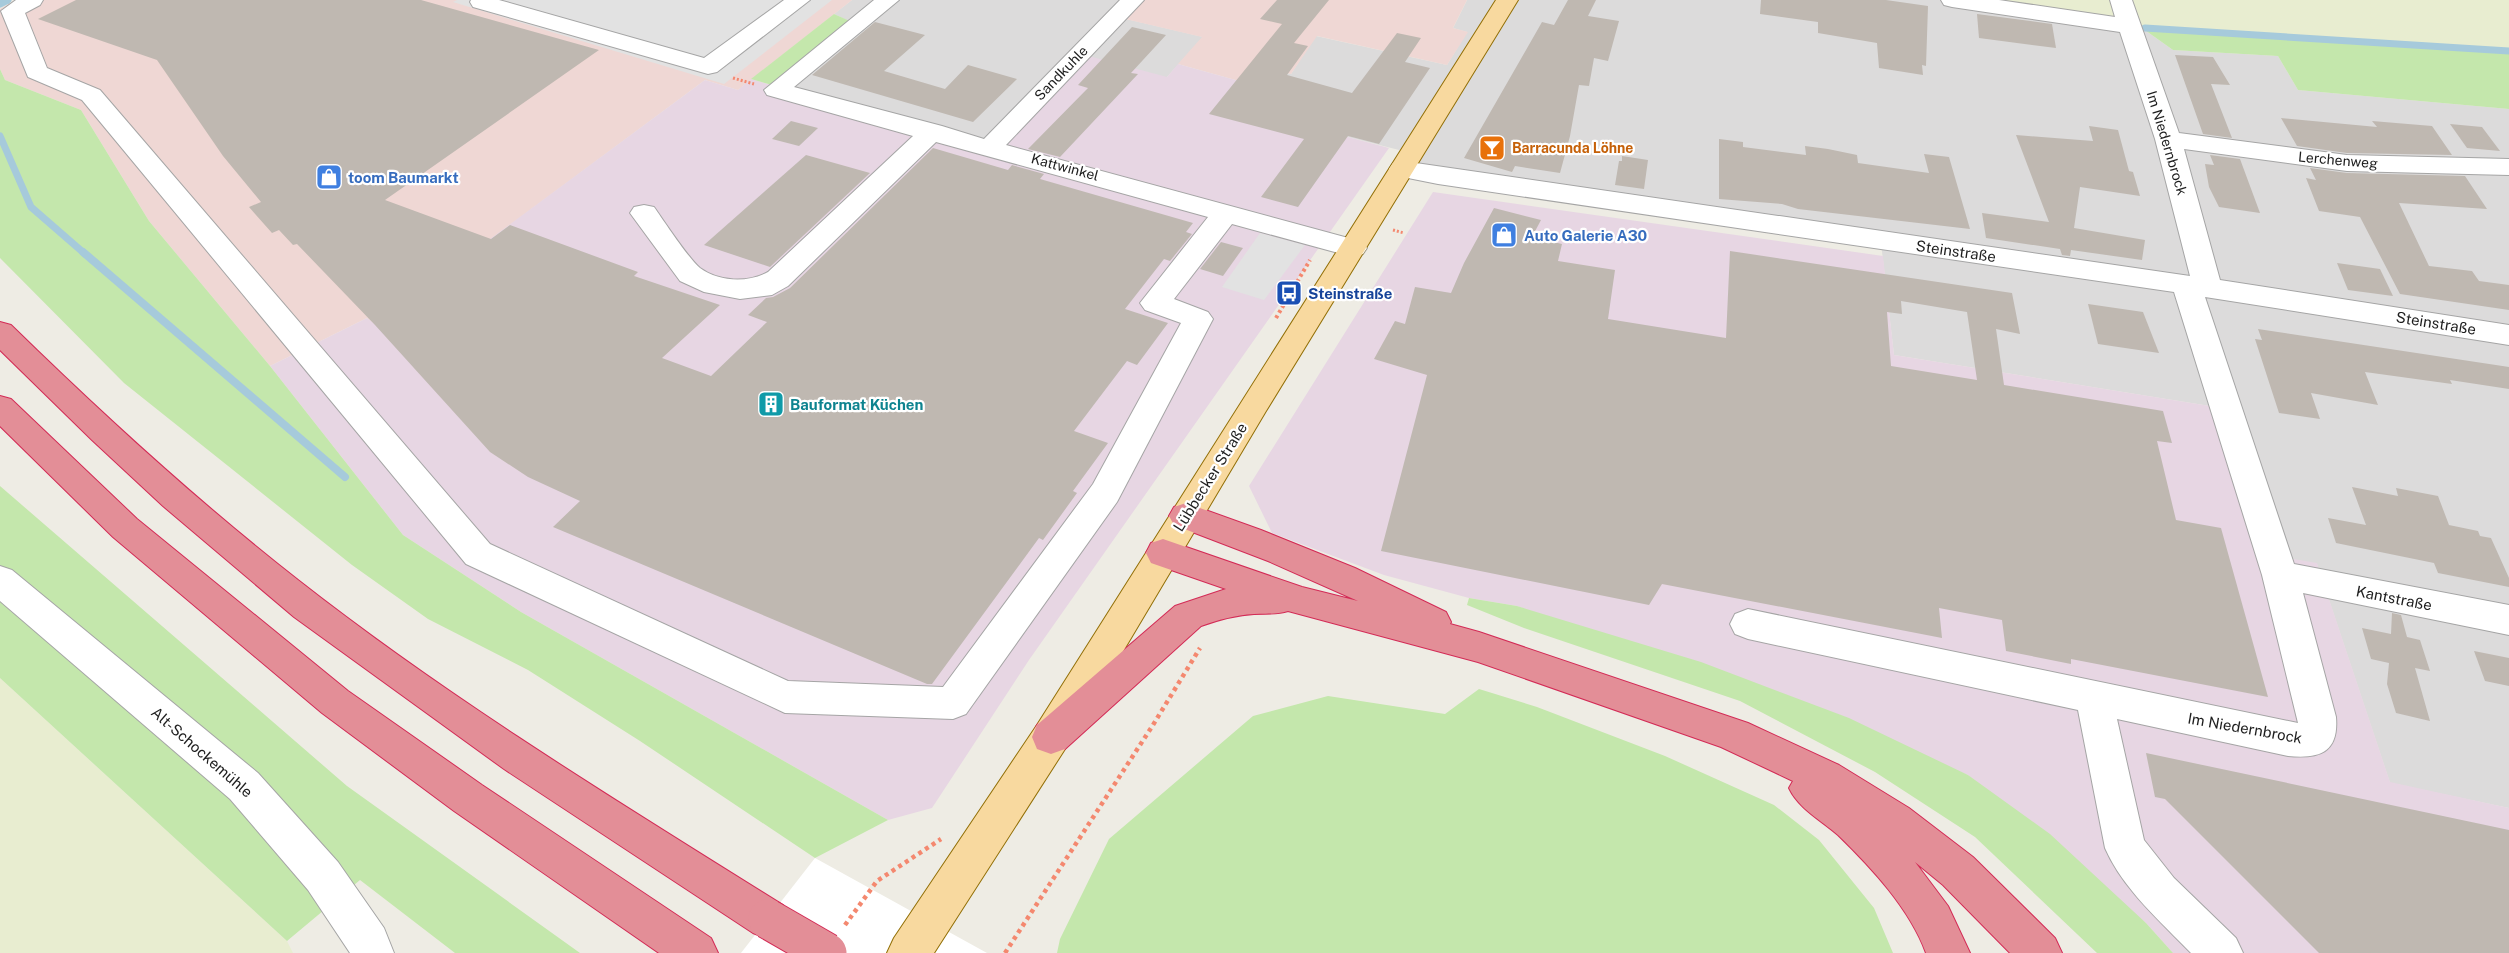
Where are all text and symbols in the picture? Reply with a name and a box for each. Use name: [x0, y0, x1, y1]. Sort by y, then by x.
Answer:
street label: Sandkuhle: [1031, 42, 1091, 104]
street label: Im Niedernbrock: [2144, 89, 2191, 197]
bar icon: Barracunda Löhne: [1477, 133, 1507, 163]
place label: Barracunda Löhne: [1512, 140, 1633, 156]
street label: Lerchenweg: [2298, 149, 2379, 171]
street label: Kattwinkel: [1029, 150, 1101, 184]
shop icon: toom Baumarkt: [314, 162, 344, 192]
place label: toom Baumarkt: [348, 169, 459, 186]
shop icon: Auto Galerie A30: [1489, 220, 1519, 250]
place label: Auto Galerie A30: [1524, 227, 1648, 244]
street label: Steinstraße: [1915, 237, 1997, 265]
bus stop icon: Steinstraße: [1274, 278, 1304, 308]
place label: Steinstraße: [1308, 285, 1392, 302]
street label: Steinstraße: [2395, 308, 2477, 338]
building icon: Bauformat Küchen: [756, 389, 786, 419]
place label: Bauformat Küchen: [790, 396, 923, 413]
street label: Lübbecker Straße: [1170, 420, 1250, 534]
street label: Kantstraße: [2355, 582, 2433, 614]
street label: Alt-Schockemühle: [148, 703, 256, 801]
street label: Im Niedernbrock: [2186, 710, 2304, 746]

